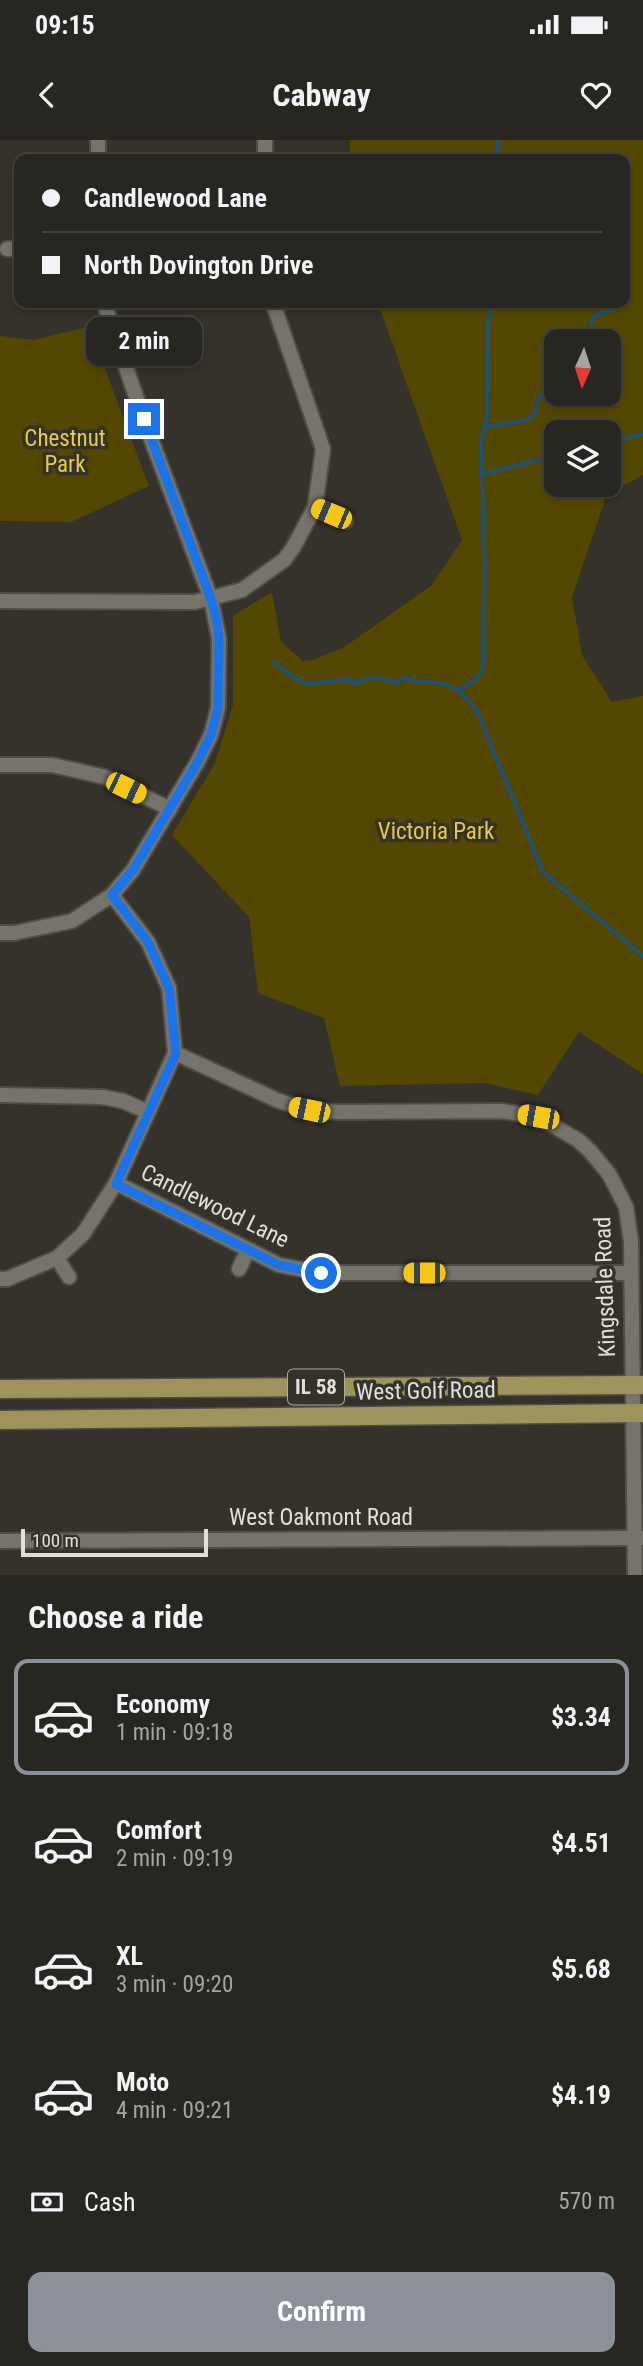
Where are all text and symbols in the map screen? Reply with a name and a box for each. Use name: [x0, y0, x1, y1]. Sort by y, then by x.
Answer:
text: 09:15: [35, 10, 95, 40]
icon: back: [28, 76, 66, 114]
text: Cabway: [272, 76, 371, 114]
icon: heart: [577, 76, 615, 114]
text: Candlewood Lane: [84, 183, 267, 213]
text: North Dovington Drive: [84, 250, 314, 280]
callout: 2 min: [86, 317, 202, 366]
text: 2 min: [118, 328, 170, 355]
north arrow: [544, 329, 621, 406]
map controls: [544, 329, 621, 497]
route end: [128, 403, 160, 435]
button: layers: [544, 420, 621, 497]
park label: Chestnut Park: [24, 425, 106, 478]
car: [308, 496, 355, 532]
car: [103, 769, 150, 807]
park label: Victoria Park: [378, 818, 495, 845]
car: [287, 1095, 332, 1125]
car: [516, 1103, 561, 1131]
street label: Candlewood Lane: [137, 1159, 293, 1253]
street label: Kingsdale Road: [589, 1216, 621, 1358]
route start: [305, 1257, 337, 1289]
car: [404, 1263, 446, 1284]
road number: IL 58: [288, 1370, 344, 1404]
street label: West Golf Road: [356, 1376, 496, 1406]
street label: West Oakmont Road: [229, 1504, 413, 1531]
scale bar: [21, 1526, 208, 1558]
text: 100 m: [32, 1529, 79, 1552]
text: Choose a ride: [28, 1598, 203, 1636]
icon: car: [32, 1686, 95, 1749]
text: Economy: [116, 1689, 210, 1719]
text: $3.34: [551, 1702, 611, 1732]
text: 1 min · 09:18: [116, 1719, 233, 1746]
icon: car: [32, 1812, 95, 1875]
text: Comfort: [116, 1815, 202, 1845]
text: $4.51: [551, 1828, 611, 1858]
text: 2 min · 09:19: [116, 1845, 233, 1872]
icon: car: [32, 1938, 95, 2001]
text: XL: [116, 1941, 143, 1971]
text: $5.68: [551, 1954, 611, 1984]
text: 3 min · 09:20: [116, 1971, 233, 1998]
icon: car: [32, 2064, 95, 2127]
text: Moto: [116, 2067, 169, 2097]
text: $4.19: [551, 2080, 611, 2110]
text: 4 min · 09:21: [116, 2097, 233, 2124]
icon: cash: [28, 2183, 66, 2221]
text: Cash: [84, 2187, 136, 2217]
text: 570 m: [558, 2188, 615, 2215]
button: Confirm: [28, 2272, 615, 2352]

